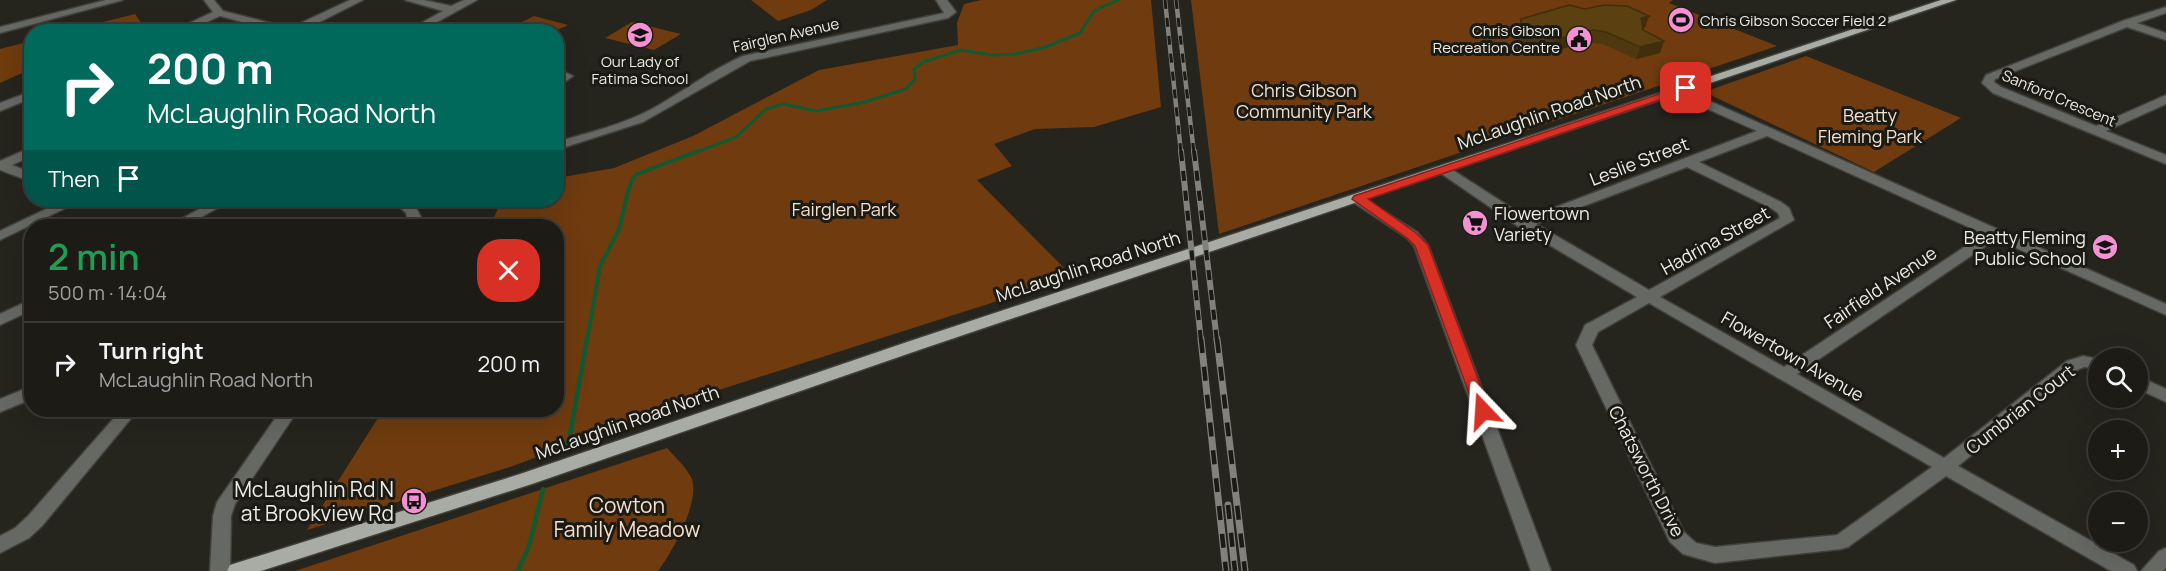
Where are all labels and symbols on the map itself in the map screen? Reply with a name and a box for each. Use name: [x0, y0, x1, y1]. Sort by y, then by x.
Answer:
sports icon: Chris Gibson Soccer Field 2: [1666, 5, 1696, 35]
place label: Chris Gibson Soccer Field 2: [1700, 10, 1886, 31]
street label: Fairglen Avenue: [731, 13, 841, 57]
school or university icon: Our Lady of Fatima School: [625, 20, 655, 50]
place label: Chris Gibson Recreation Centre: [1433, 20, 1560, 58]
public building icon: Chris Gibson Recreation Centre: [1564, 24, 1594, 54]
place label: Our Lady of Fatima School: [592, 51, 688, 89]
pin: [1660, 62, 1711, 113]
street label: Sanford Crescent: [1999, 65, 2119, 131]
street label: McLaughlin Road North: [1454, 69, 1644, 155]
park label: Chris Gibson Community Park: [1236, 78, 1373, 123]
park label: Beatty Fleming Park: [1818, 103, 1923, 148]
street label: Leslie Street: [1586, 131, 1692, 191]
park label: Fairglen Park: [792, 197, 897, 221]
street label: Hadrina Street: [1656, 200, 1774, 280]
place label: Flowertown Variety: [1494, 201, 1590, 246]
supermarket icon: Flowertown Variety: [1460, 208, 1490, 238]
street label: McLaughlin Road North: [993, 225, 1183, 307]
place label: Beatty Fleming Public School: [1964, 225, 2086, 270]
school or university icon: Beatty Fleming Public School: [2090, 232, 2120, 262]
street label: Fairfield Avenue: [1819, 240, 1941, 334]
street label: Flowertown Avenue: [1717, 305, 1869, 407]
street label: Cumbrian Court: [1960, 359, 2080, 459]
street label: McLaughlin Road North: [532, 379, 722, 465]
position arrow: [1451, 379, 1515, 443]
street label: Chatsworth Drive: [1604, 401, 1690, 541]
place label: McLaughlin Rd N at Brookview Rd: [234, 475, 394, 527]
bus stop icon: McLaughlin Rd N at Brookview Rd: [399, 486, 429, 516]
park label: Cowton Family Meadow: [554, 491, 700, 543]

